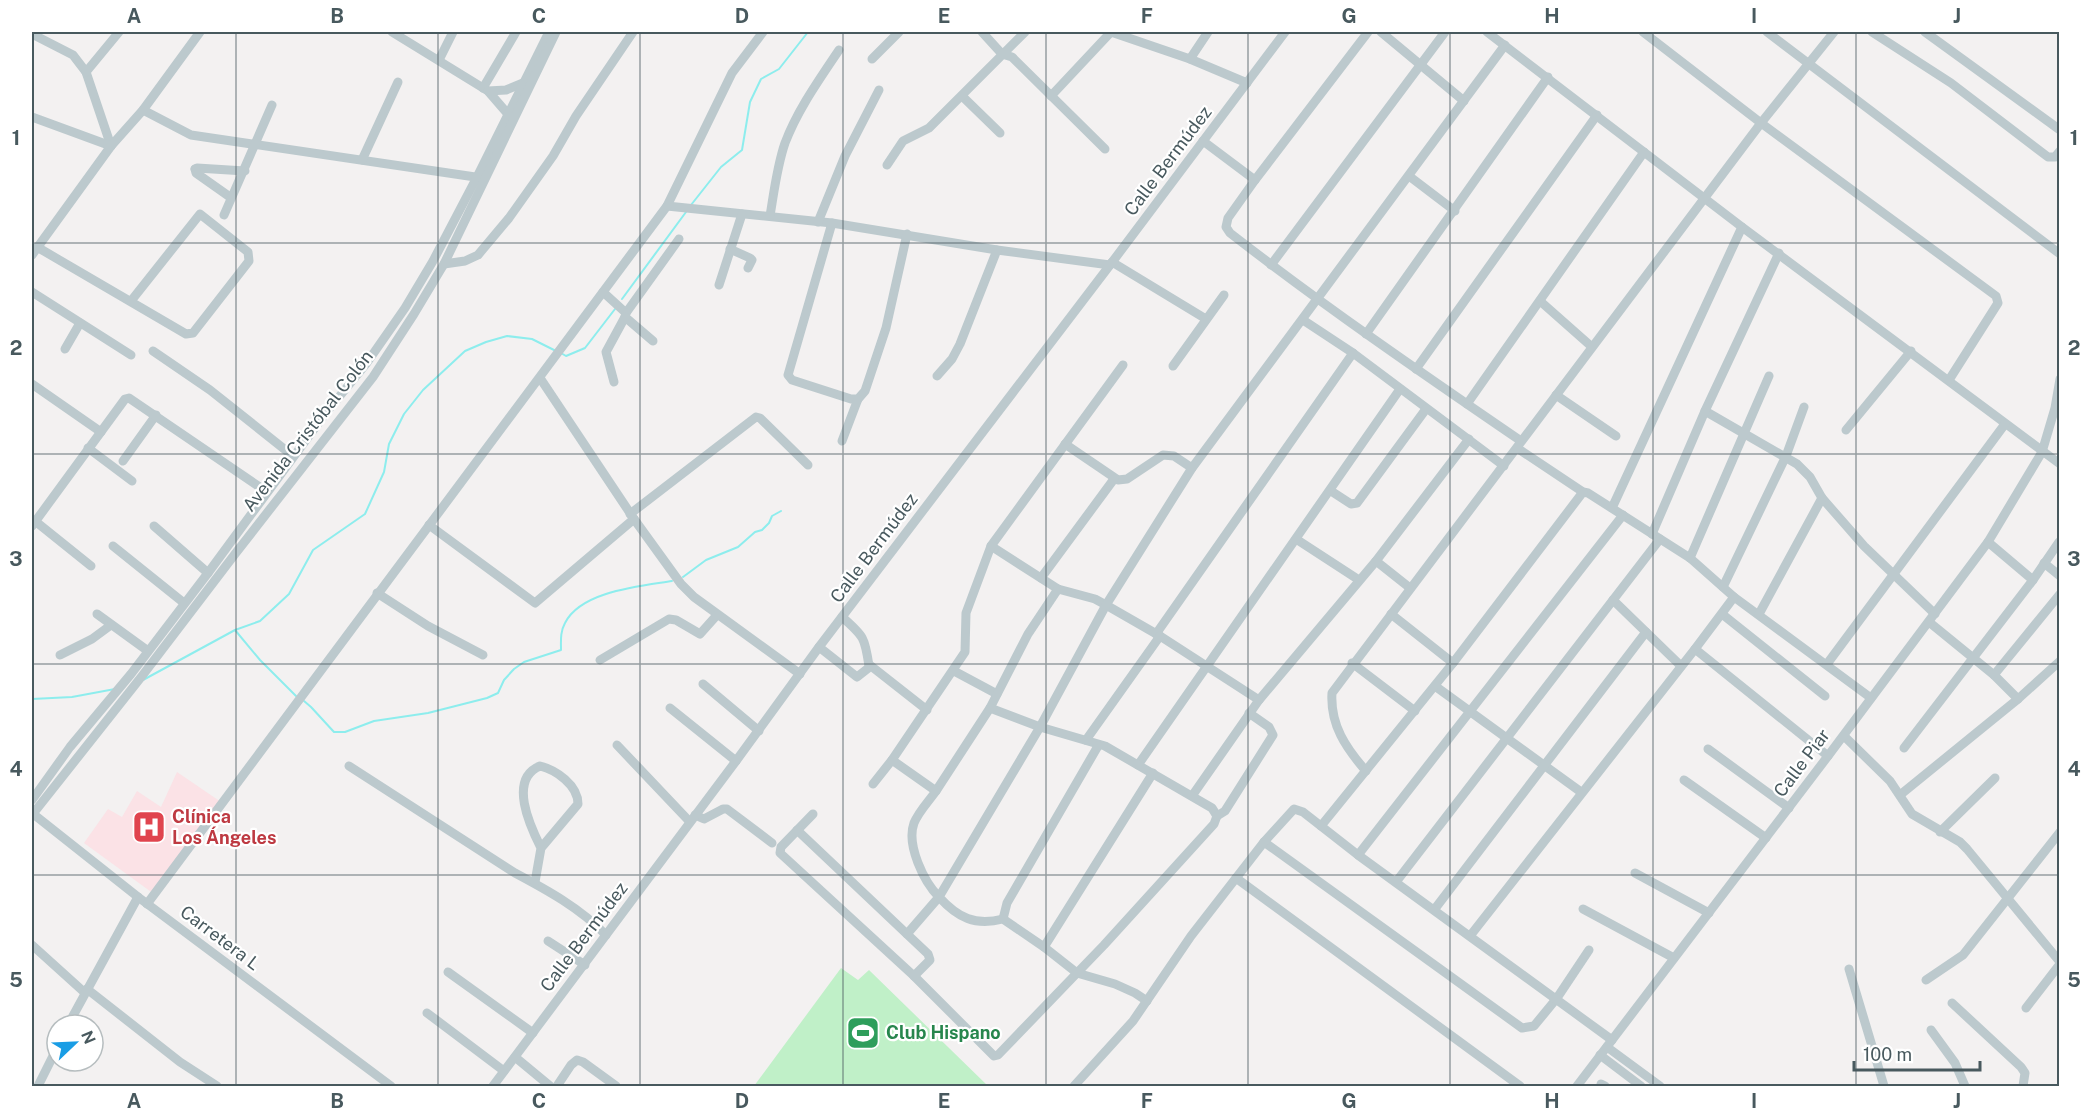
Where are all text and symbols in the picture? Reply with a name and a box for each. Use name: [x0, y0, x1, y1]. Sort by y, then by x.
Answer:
text: A: [127, 4, 141, 28]
text: B: [330, 4, 344, 28]
text: C: [532, 4, 546, 28]
text: D: [735, 4, 749, 28]
text: E: [938, 4, 950, 28]
text: F: [1141, 4, 1153, 28]
text: G: [1341, 4, 1357, 28]
text: H: [1544, 4, 1560, 28]
text: I: [1751, 4, 1757, 28]
text: J: [1953, 4, 1961, 28]
street label: Calle Bermúdez: [1120, 102, 1216, 220]
text: 1: [12, 126, 20, 150]
text: 1: [2070, 126, 2078, 150]
text: 2: [10, 336, 22, 360]
text: 2: [2068, 336, 2080, 360]
street label: Avenida Cristóbal Colón: [238, 346, 377, 516]
street label: Calle Bermúdez: [826, 489, 922, 607]
text: 3: [9, 547, 23, 571]
text: 3: [2067, 547, 2081, 571]
street label: Calle Piar: [1769, 725, 1834, 801]
text: 4: [9, 757, 23, 781]
text: 4: [2067, 757, 2081, 781]
place label: Clínica Los Ángeles: [172, 806, 276, 848]
hospital icon: Clínica Los Ángeles: [131, 809, 167, 845]
street label: Calle Bermúdez: [536, 878, 632, 996]
street label: Carretera L: [176, 901, 264, 974]
text: 5: [9, 968, 23, 992]
text: 5: [2067, 968, 2081, 992]
north arrow: [45, 1013, 105, 1073]
sports icon: Club Hispano: [845, 1015, 881, 1051]
place label: Club Hispano: [886, 1022, 1001, 1043]
text: N: [77, 1028, 100, 1047]
scale bar: [1854, 1034, 1980, 1072]
text: 100 m: [1863, 1044, 1912, 1065]
text: A: [127, 1089, 141, 1113]
text: B: [330, 1089, 344, 1113]
text: C: [532, 1089, 546, 1113]
text: D: [735, 1089, 749, 1113]
text: E: [938, 1089, 950, 1113]
text: F: [1141, 1089, 1153, 1113]
text: G: [1341, 1089, 1357, 1113]
text: H: [1544, 1089, 1560, 1113]
text: I: [1751, 1089, 1757, 1113]
text: J: [1953, 1089, 1961, 1113]

